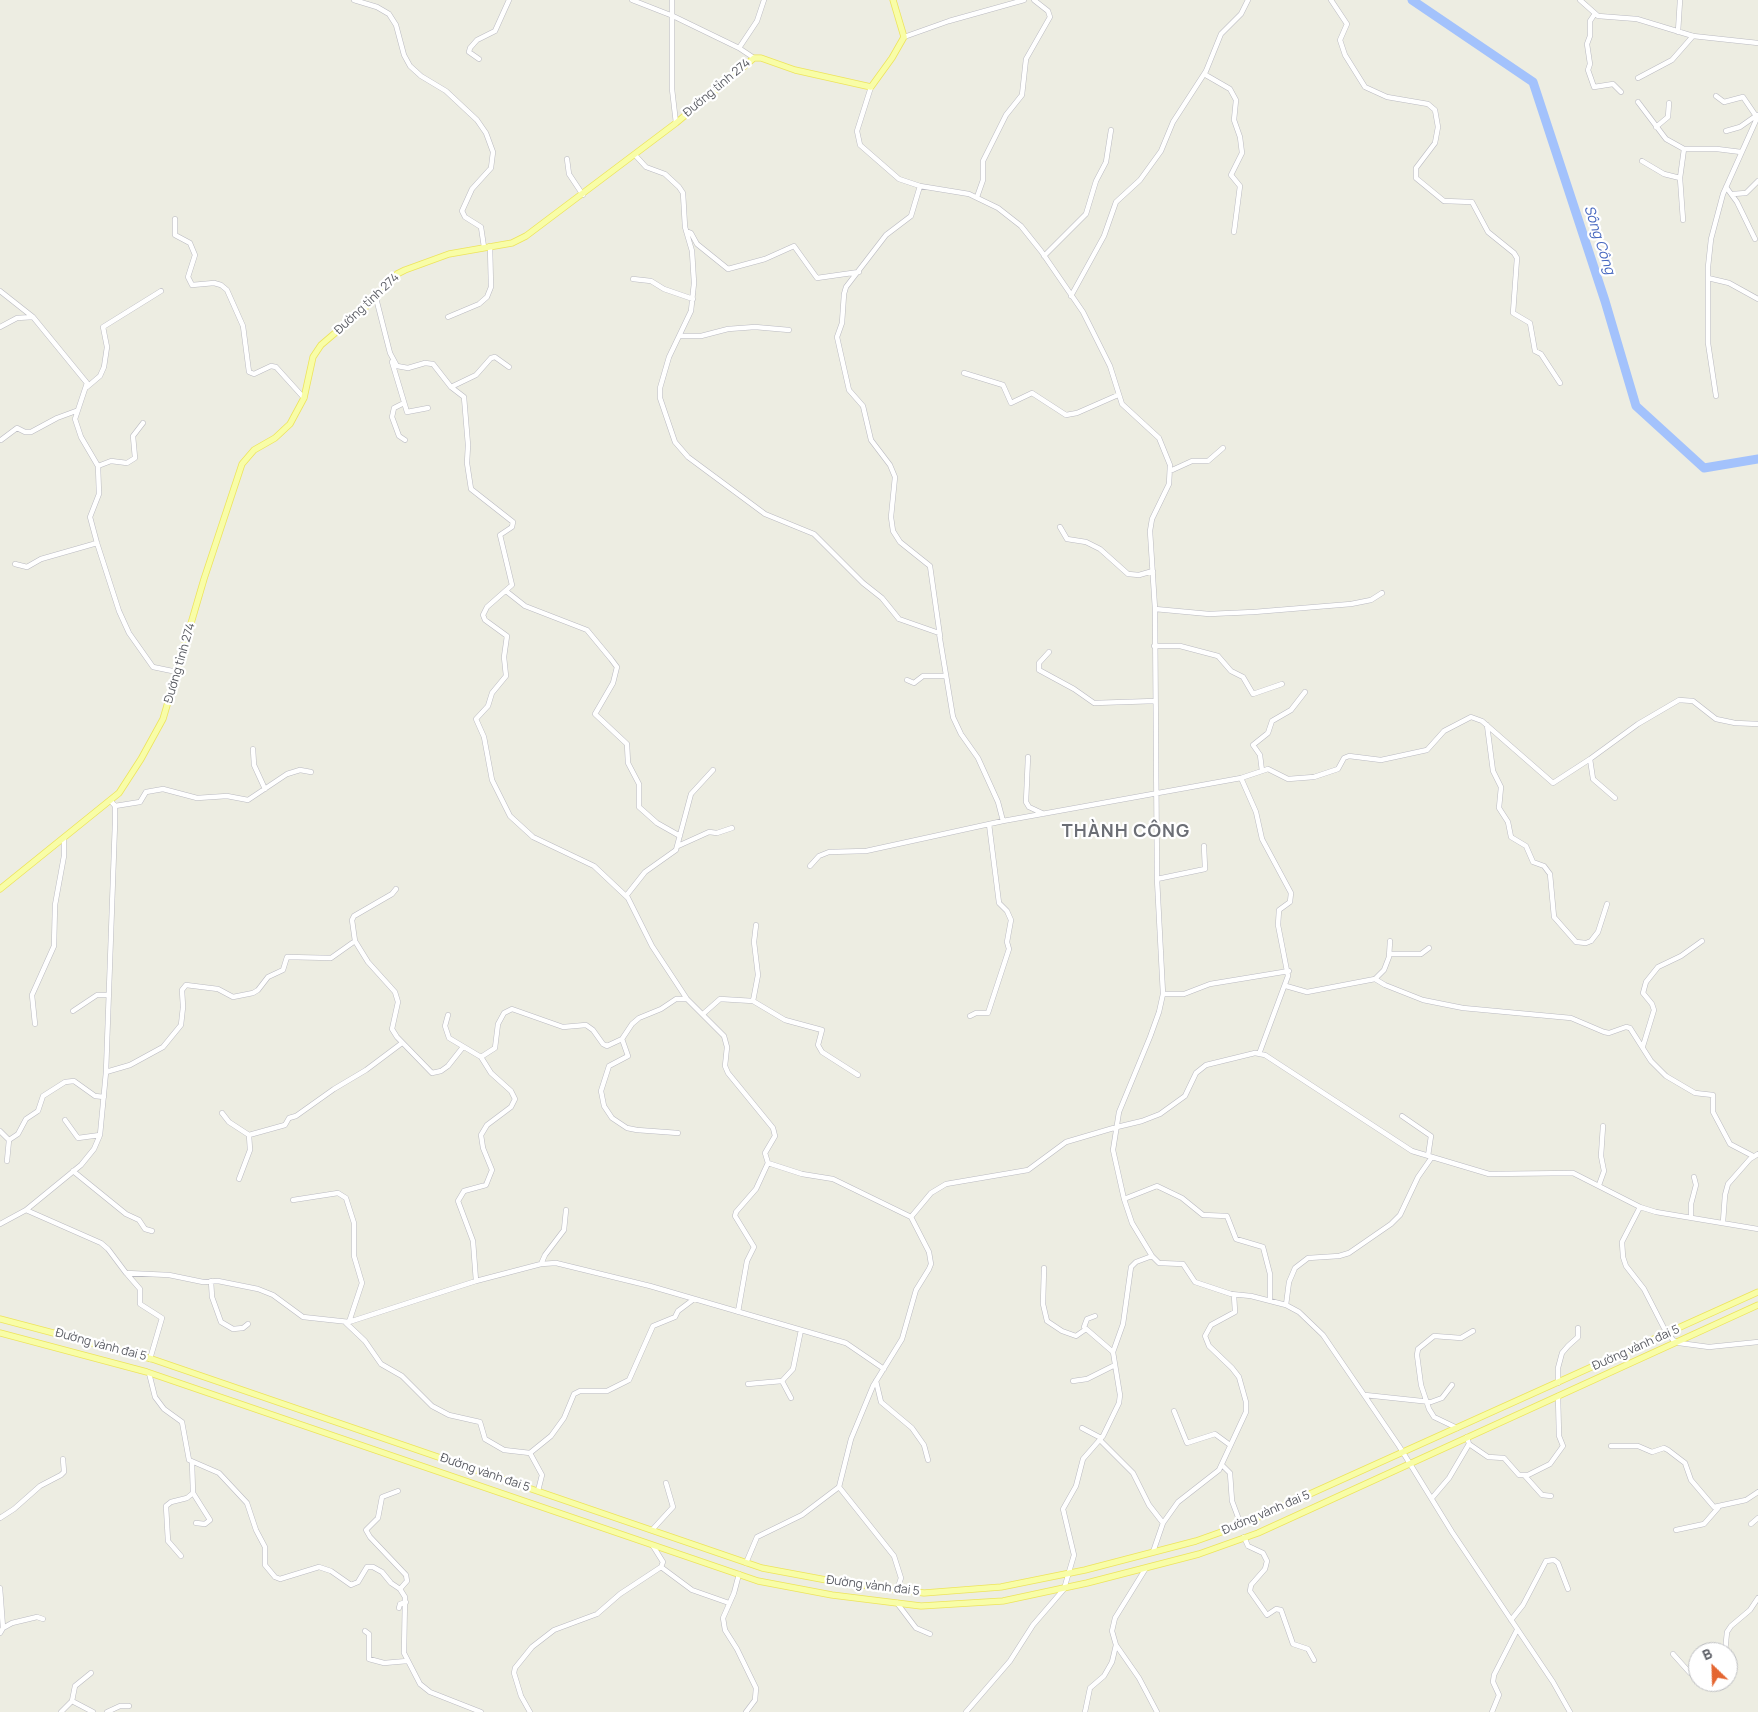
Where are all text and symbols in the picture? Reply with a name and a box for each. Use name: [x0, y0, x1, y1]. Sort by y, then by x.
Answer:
street label: Đường tỉnh 274: [681, 56, 753, 120]
water label: Sông Công: [1580, 204, 1618, 276]
street label: Đường tỉnh 274: [332, 271, 402, 337]
street label: Đường tỉnh 274: [162, 621, 198, 705]
district label: THÀNH CÔNG: [1061, 821, 1191, 843]
street label: Đường vành đai 5: [1590, 1322, 1682, 1374]
street label: Đường vành đai 5: [54, 1326, 148, 1364]
street label: Đường vành đai 5: [438, 1451, 532, 1495]
street label: Đường vành đai 5: [1220, 1488, 1312, 1538]
street label: Đường vành đai 5: [825, 1573, 921, 1599]
north arrow: [1688, 1642, 1738, 1692]
text: B: [1699, 1643, 1715, 1664]

